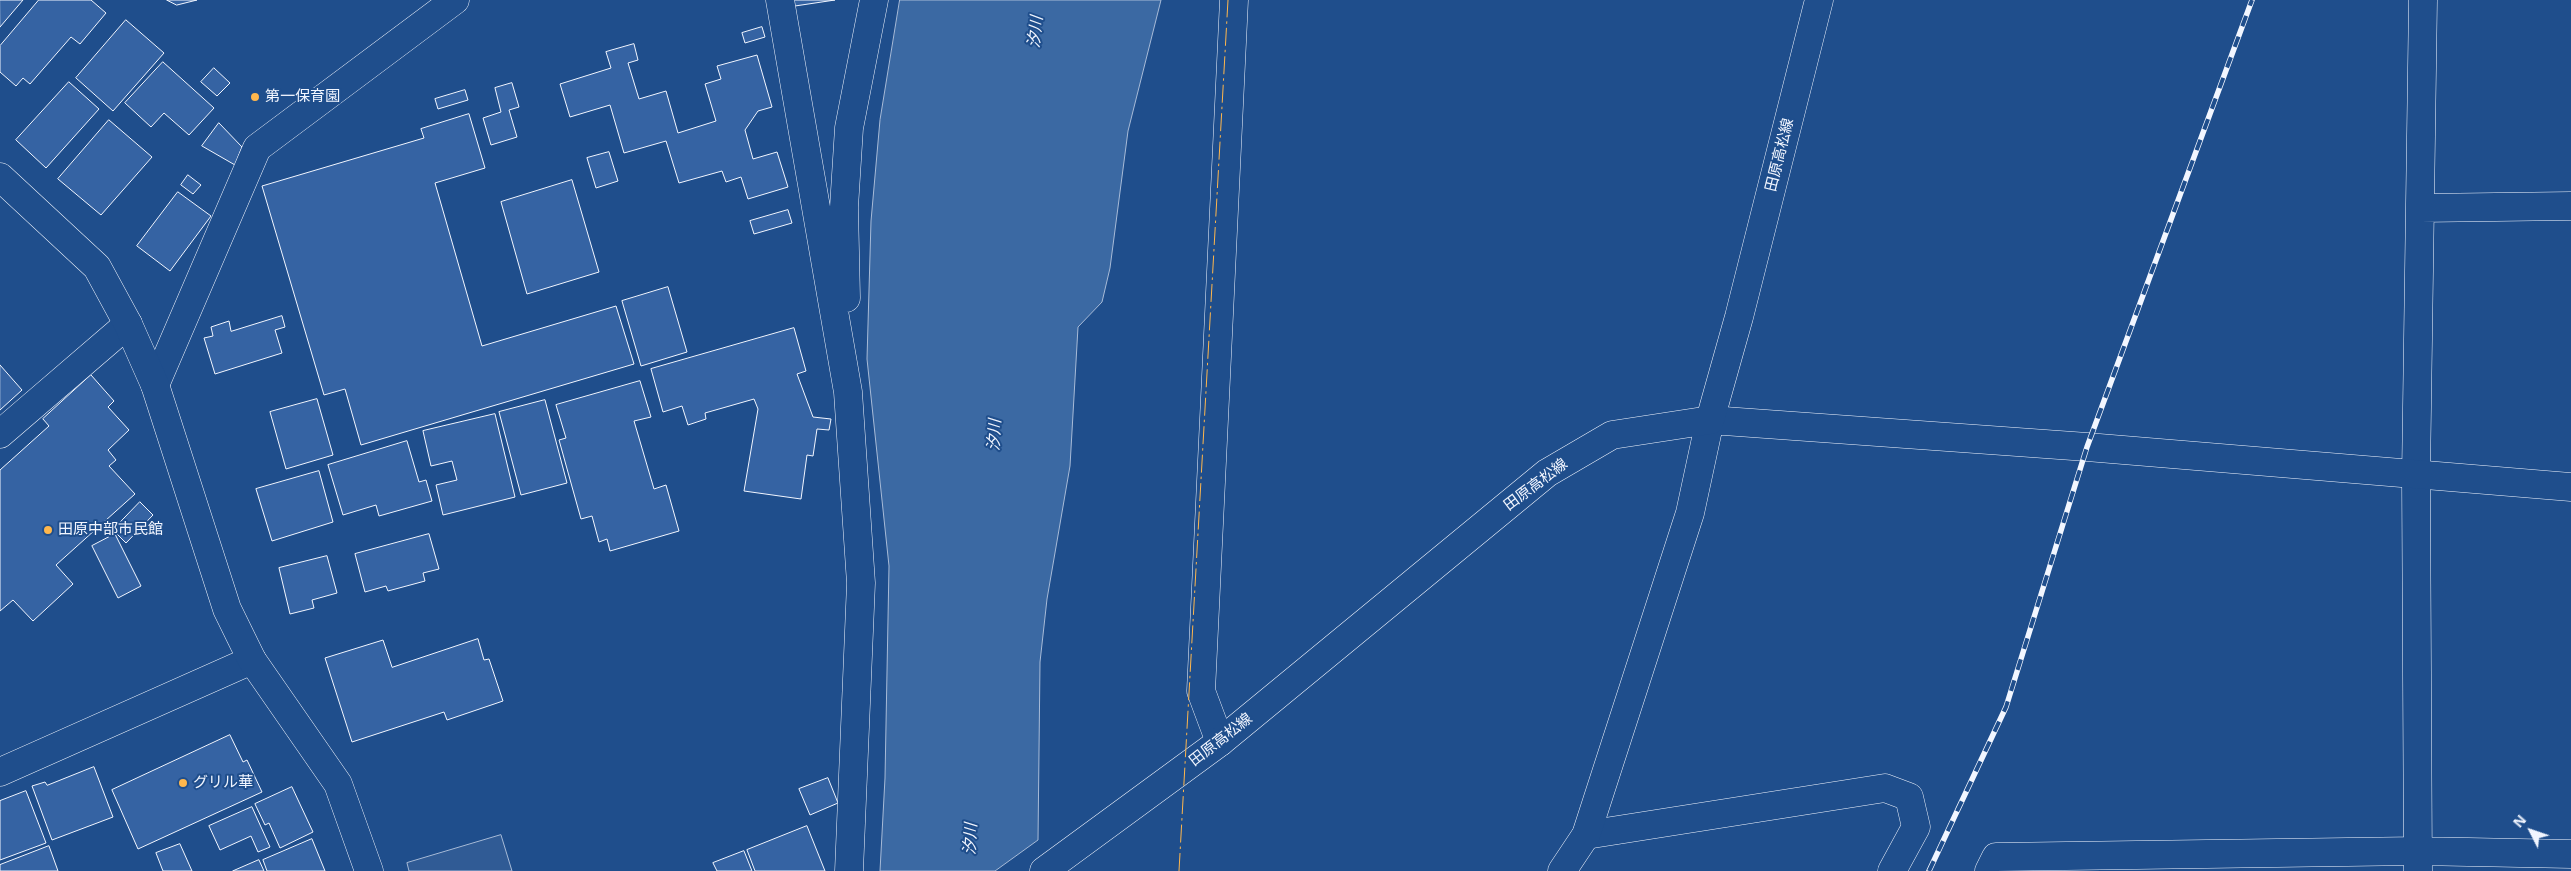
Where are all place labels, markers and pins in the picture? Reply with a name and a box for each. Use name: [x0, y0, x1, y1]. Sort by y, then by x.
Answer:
place label: 第一保育園: [265, 88, 340, 106]
marker: 第一保育園: [249, 91, 261, 103]
place label: 田原中部市民館: [58, 521, 163, 539]
marker: 田原中部市民館: [42, 524, 54, 536]
place label: グリル華: [193, 774, 253, 792]
marker: グリル華: [177, 777, 189, 789]

